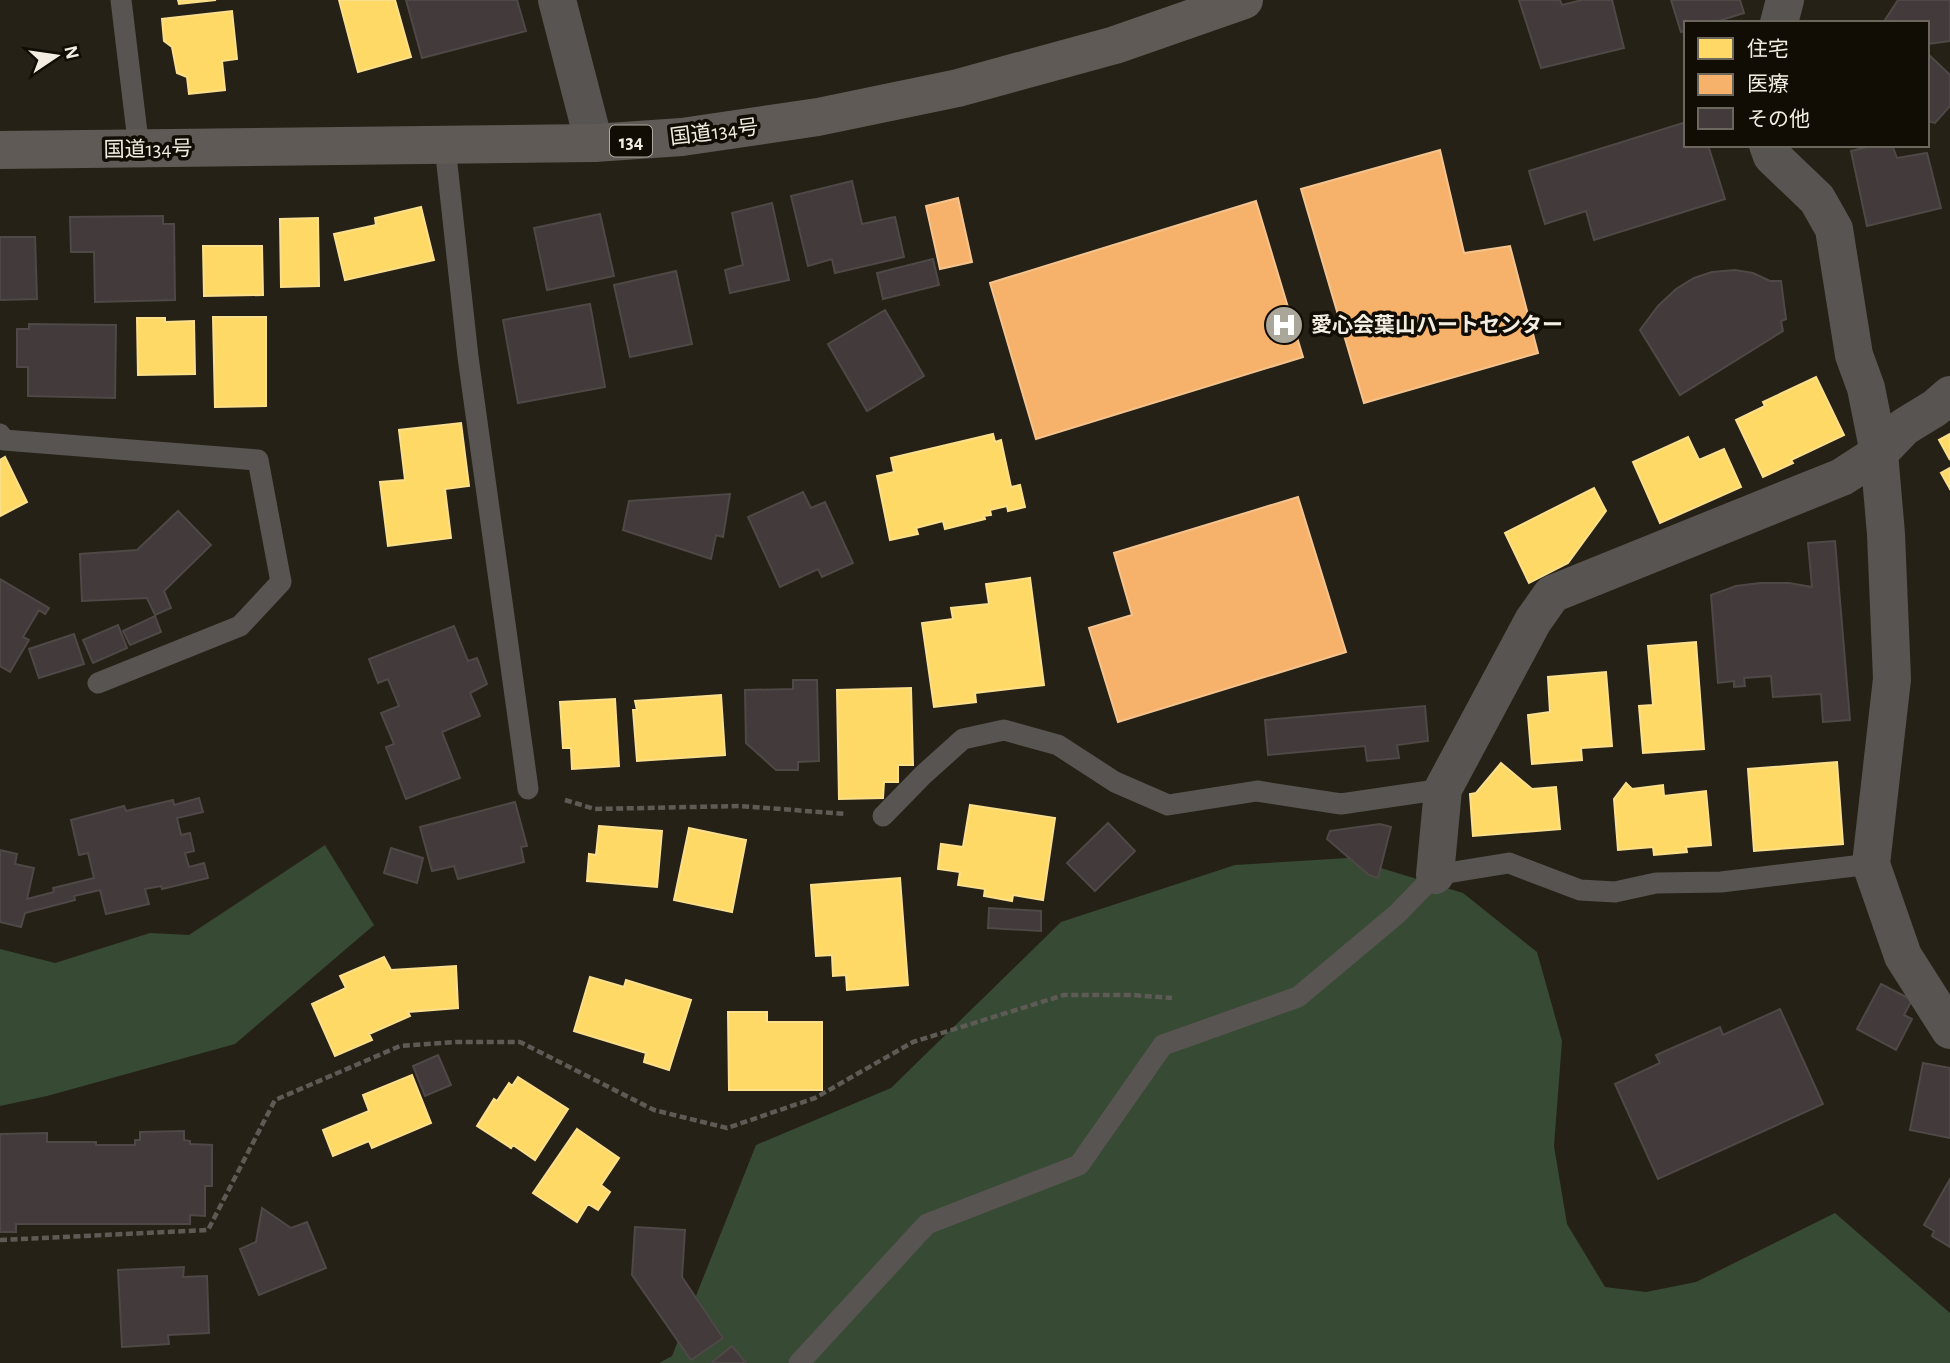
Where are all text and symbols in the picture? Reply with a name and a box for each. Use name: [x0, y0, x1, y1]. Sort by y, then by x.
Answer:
north arrow: [21, 21, 91, 91]
legend: [1684, 21, 1929, 147]
text: 住宅: [1747, 38, 1789, 60]
text: N: [60, 44, 82, 61]
text: 医療: [1747, 73, 1789, 95]
text: その他: [1747, 108, 1810, 130]
street label: 国道134号: [668, 116, 760, 148]
road number: 134: [610, 125, 652, 156]
street label: 国道134号: [103, 137, 193, 161]
hospital icon: 愛心会葉山ハートセンター: [1263, 304, 1305, 346]
place label: 愛心会葉山ハートセンター: [1311, 313, 1563, 336]

